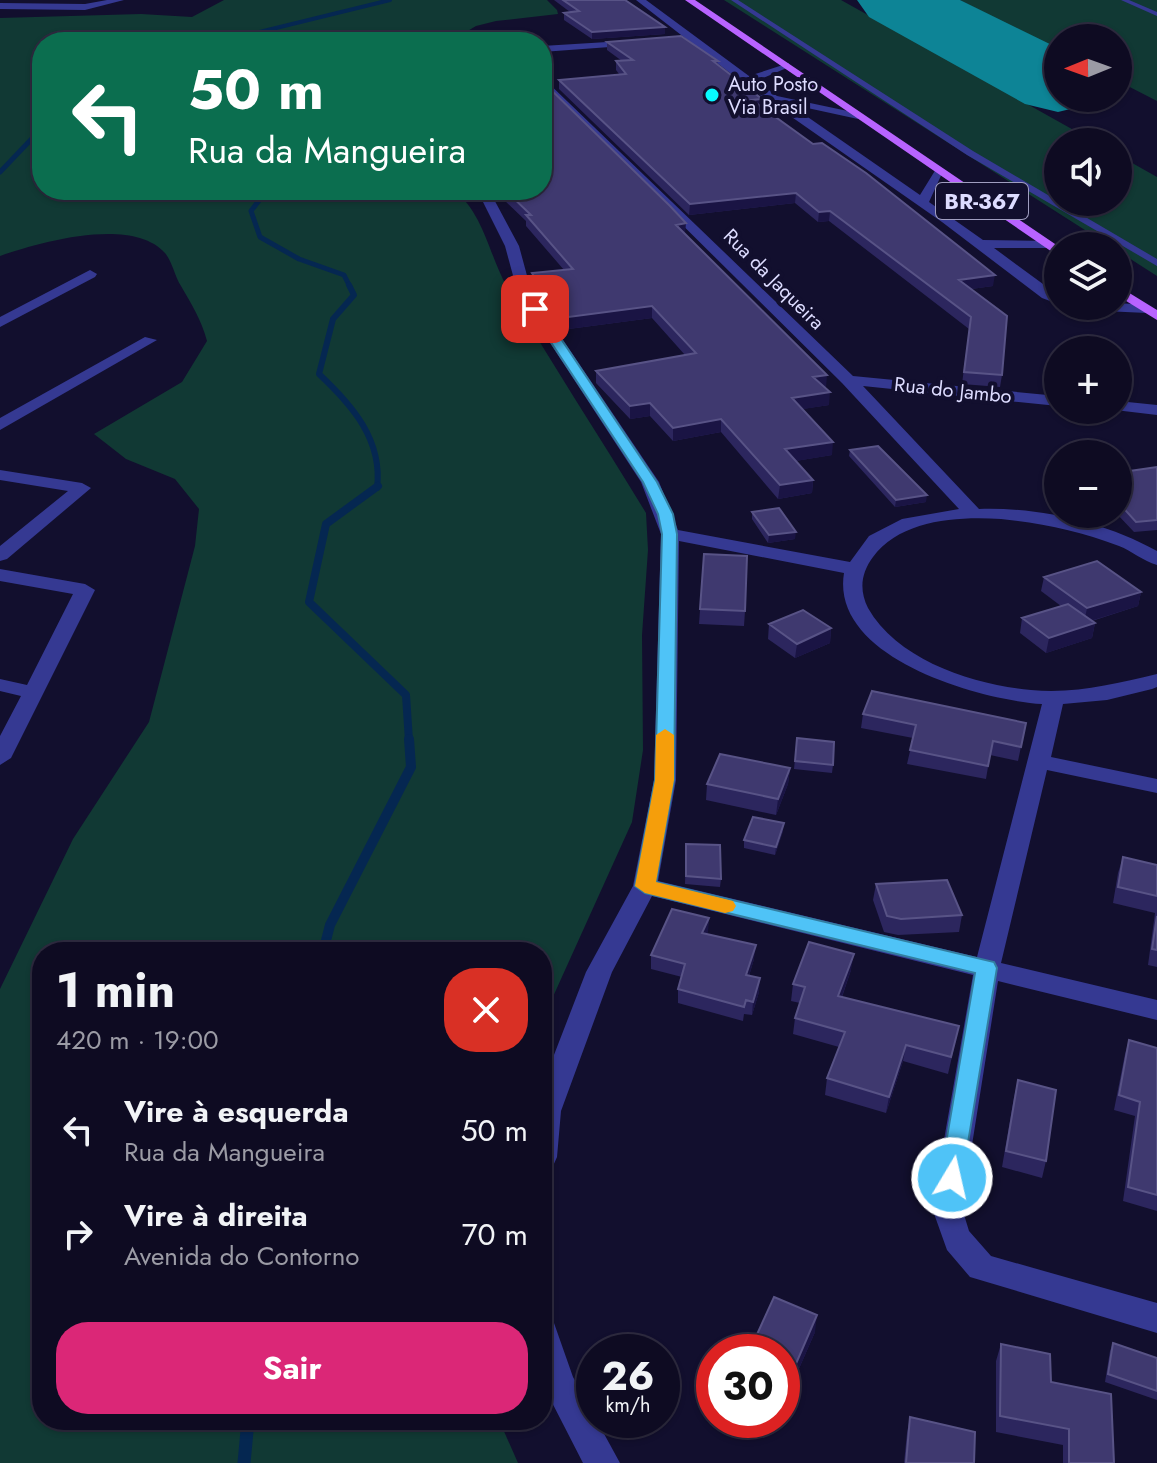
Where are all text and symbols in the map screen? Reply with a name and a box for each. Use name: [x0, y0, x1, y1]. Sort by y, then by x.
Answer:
north arrow: [1044, 24, 1132, 112]
map controls: [1044, 24, 1132, 528]
text: 50 m: [188, 49, 324, 130]
icon: left: [56, 64, 160, 168]
place label: Auto Posto Via Brasil: [728, 70, 818, 122]
marker: Auto Posto Via Brasil: [703, 86, 721, 104]
text: Rua da Mangueira: [188, 124, 466, 176]
button: sound: [1044, 128, 1132, 216]
road number: BR-367: [936, 183, 1028, 219]
street label: Rua da Jaqueira: [716, 222, 831, 337]
button: layers: [1044, 232, 1132, 320]
pin: [501, 275, 569, 343]
icon: arrive: [513, 287, 557, 331]
button: +: [1044, 336, 1132, 424]
street label: Rua do Jambo: [893, 370, 1013, 411]
button: −: [1044, 440, 1132, 528]
text: 1 min: [56, 956, 175, 1025]
button: close: [444, 968, 528, 1052]
text: 420 m · 19:00: [56, 1021, 219, 1059]
text: Vire à esquerda: [124, 1090, 349, 1133]
icon: left: [56, 1108, 100, 1152]
text: 50 m: [461, 1109, 528, 1152]
text: Rua da Mangueira: [124, 1133, 325, 1171]
position arrow: [910, 1136, 994, 1220]
text: Vire à direita: [124, 1194, 308, 1237]
icon: right: [56, 1212, 100, 1256]
text: 70 m: [462, 1213, 528, 1256]
text: Avenida do Contorno: [124, 1237, 360, 1275]
button: Sair: [56, 1322, 528, 1414]
speed limit sign: 30: [696, 1334, 800, 1438]
text: 26: [602, 1347, 655, 1405]
text: km/h: [605, 1391, 651, 1420]

